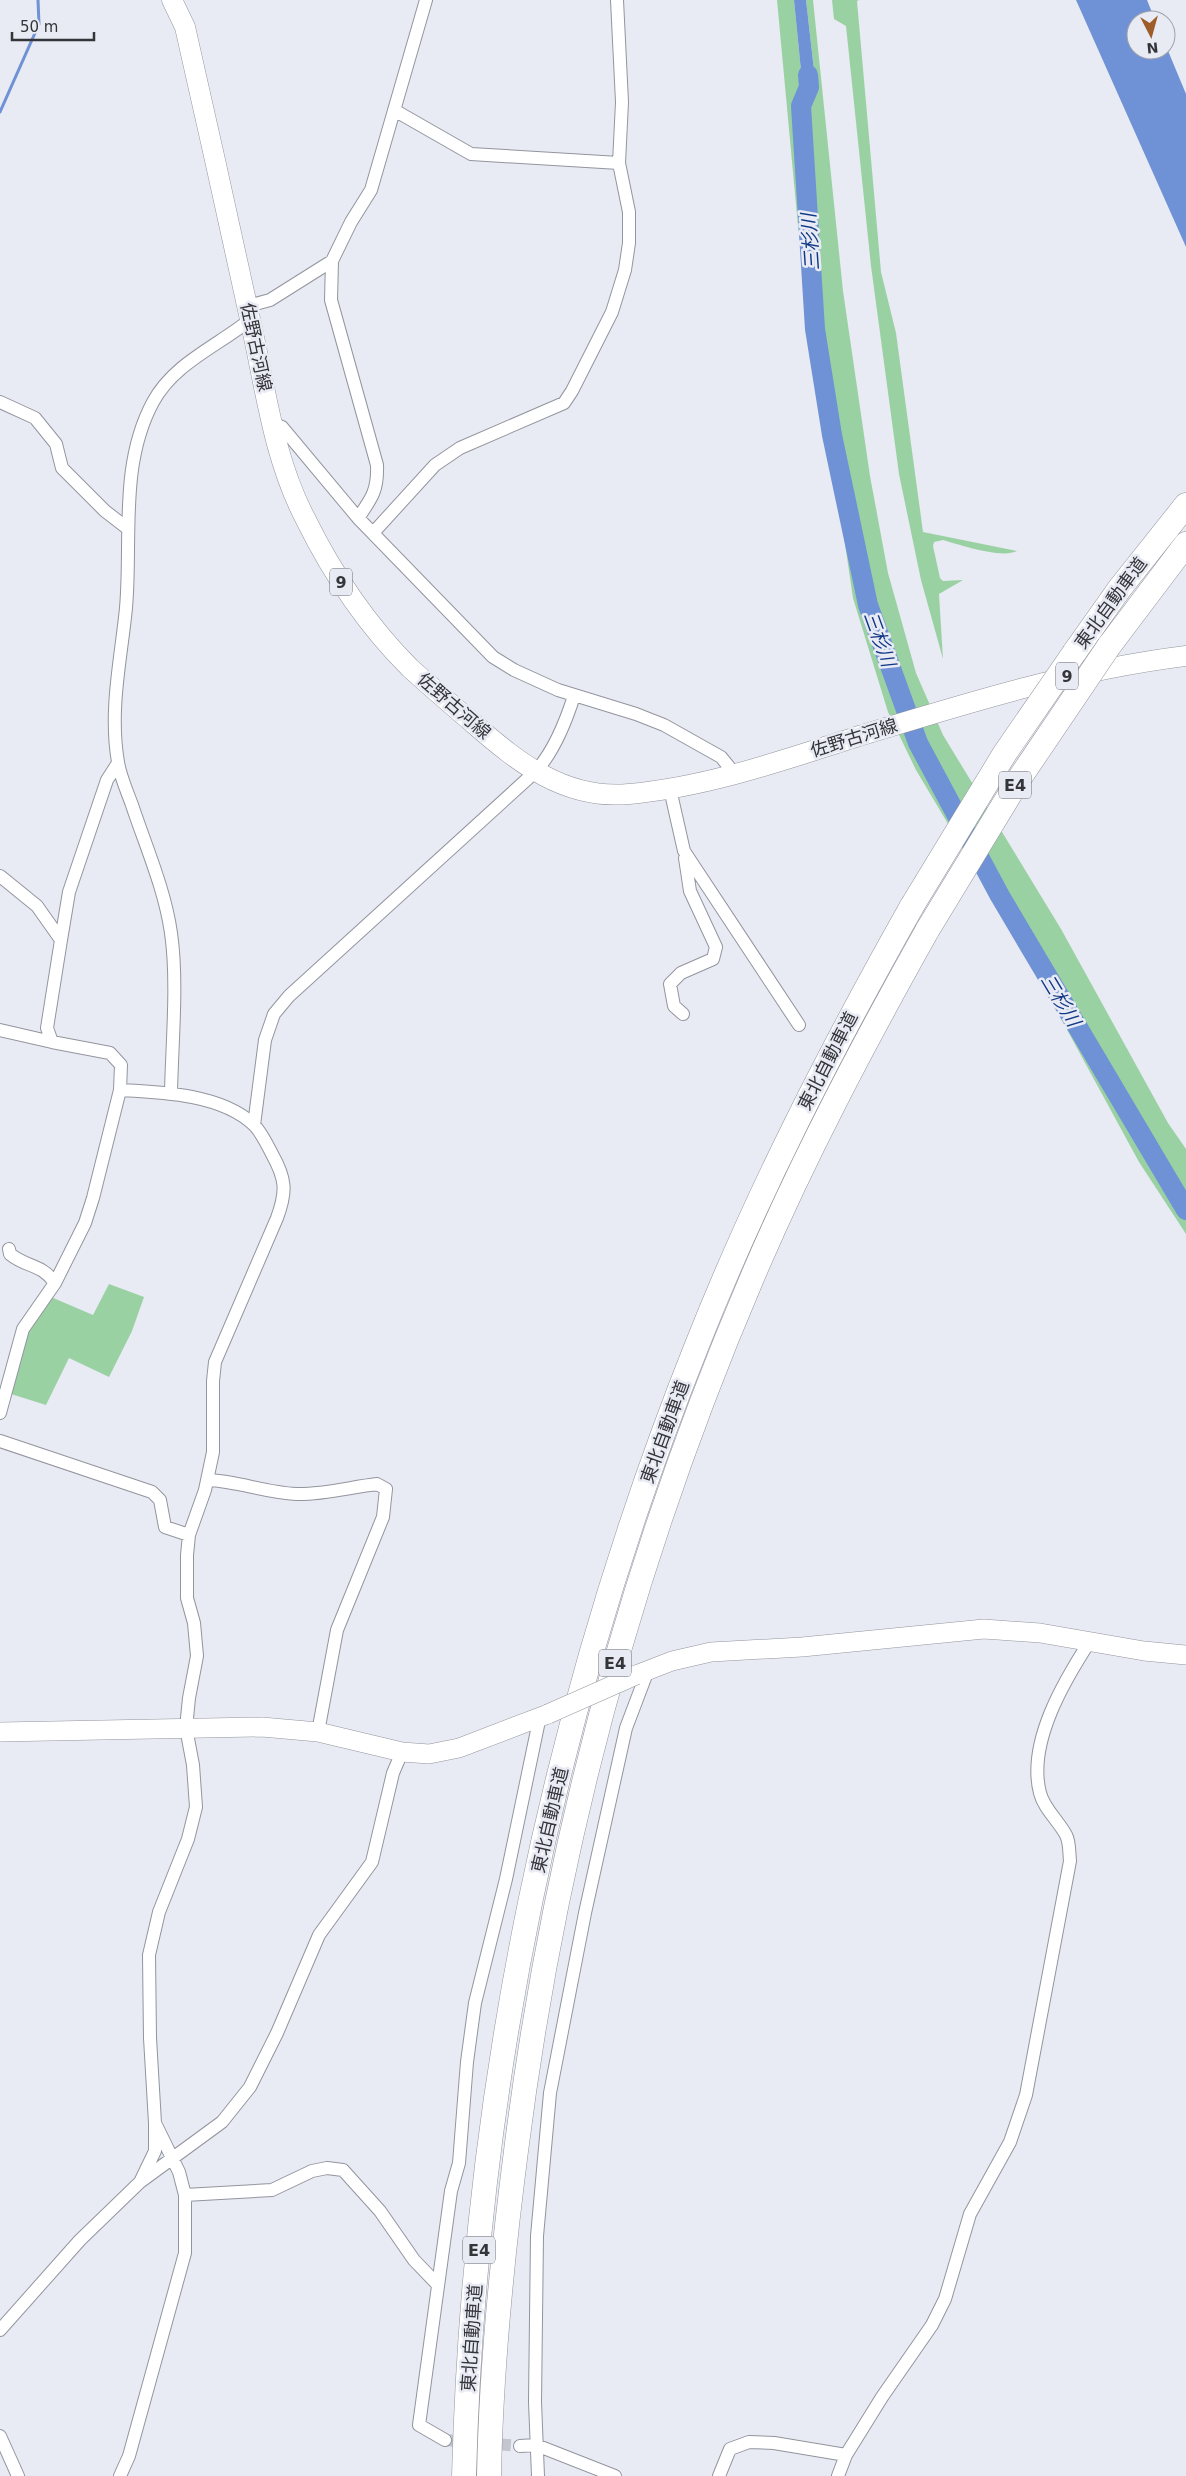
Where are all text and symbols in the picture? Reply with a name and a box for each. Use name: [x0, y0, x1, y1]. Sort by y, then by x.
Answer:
scale bar: [12, 10, 95, 42]
north arrow: [1126, 10, 1176, 60]
text: 50 m: [20, 18, 58, 36]
text: N: [1146, 39, 1159, 56]
water label: 三杉川: [797, 211, 823, 271]
street label: 佐野古河線: [237, 301, 276, 393]
street label: 東北自動車道: [1070, 553, 1151, 653]
road number: 9: [330, 568, 352, 596]
water label: 三杉川: [860, 608, 901, 671]
road number: 9: [1056, 662, 1078, 689]
street label: 佐野古河線: [413, 668, 495, 743]
street label: 佐野古河線: [808, 714, 900, 761]
road number: E4: [999, 772, 1031, 798]
water label: 三杉川: [1037, 970, 1086, 1032]
street label: 東北自動車道: [794, 1008, 861, 1114]
street label: 東北自動車道: [636, 1377, 693, 1486]
road number: E4: [599, 1650, 631, 1676]
street label: 東北自動車道: [527, 1765, 572, 1875]
road number: E4: [463, 2236, 495, 2264]
street label: 東北自動車道: [457, 2283, 486, 2393]

